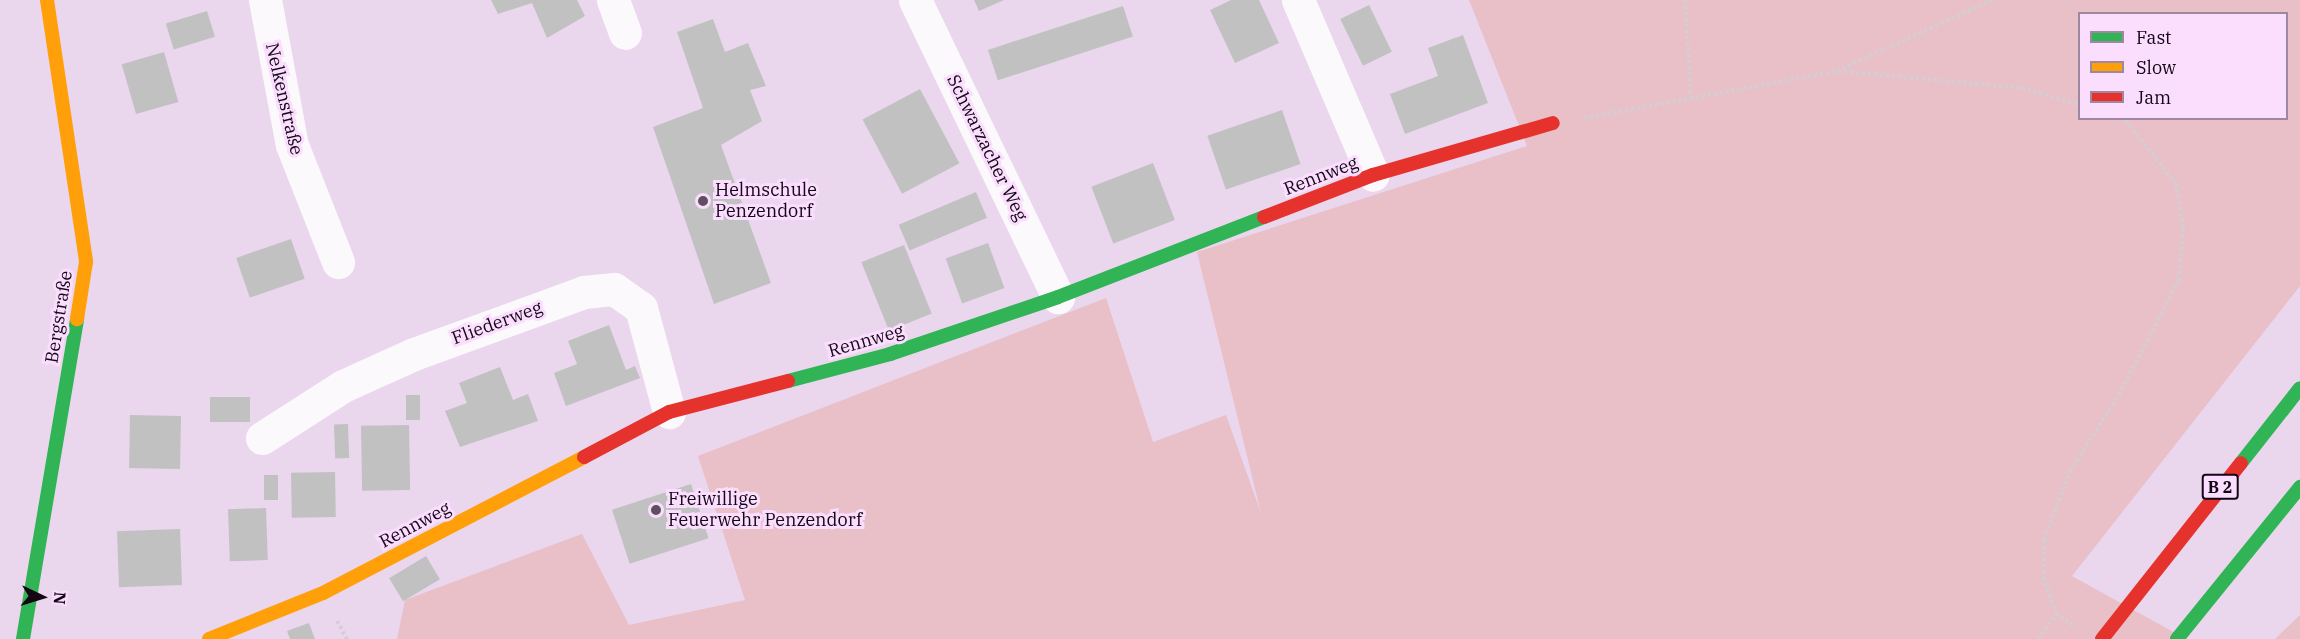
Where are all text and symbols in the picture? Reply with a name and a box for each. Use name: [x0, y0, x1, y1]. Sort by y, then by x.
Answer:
legend: [2078, 12, 2288, 120]
text: Fast: [2136, 26, 2171, 49]
street label: Nelkenstraße: [261, 41, 307, 157]
text: Slow: [2136, 56, 2176, 79]
street label: Schwarzacher Weg: [942, 71, 1032, 225]
text: Jam: [2136, 86, 2171, 109]
street label: Rennweg: [1281, 152, 1361, 200]
place label: Helmschule Penzendorf: [715, 180, 817, 222]
marker: Helmschule Penzendorf: [696, 194, 710, 208]
street label: Bergstraße: [41, 269, 77, 365]
street label: Fliederweg: [449, 297, 545, 349]
street label: Rennweg: [826, 320, 906, 362]
road number: B 2: [2200, 474, 2240, 500]
place label: Freiwillige Feuerwehr Penzendorf: [668, 489, 862, 532]
street label: Rennweg: [376, 497, 454, 553]
marker: Freiwillige Feuerwehr Penzendorf: [649, 503, 663, 517]
north arrow: [12, 567, 72, 627]
text: N: [50, 591, 70, 605]

